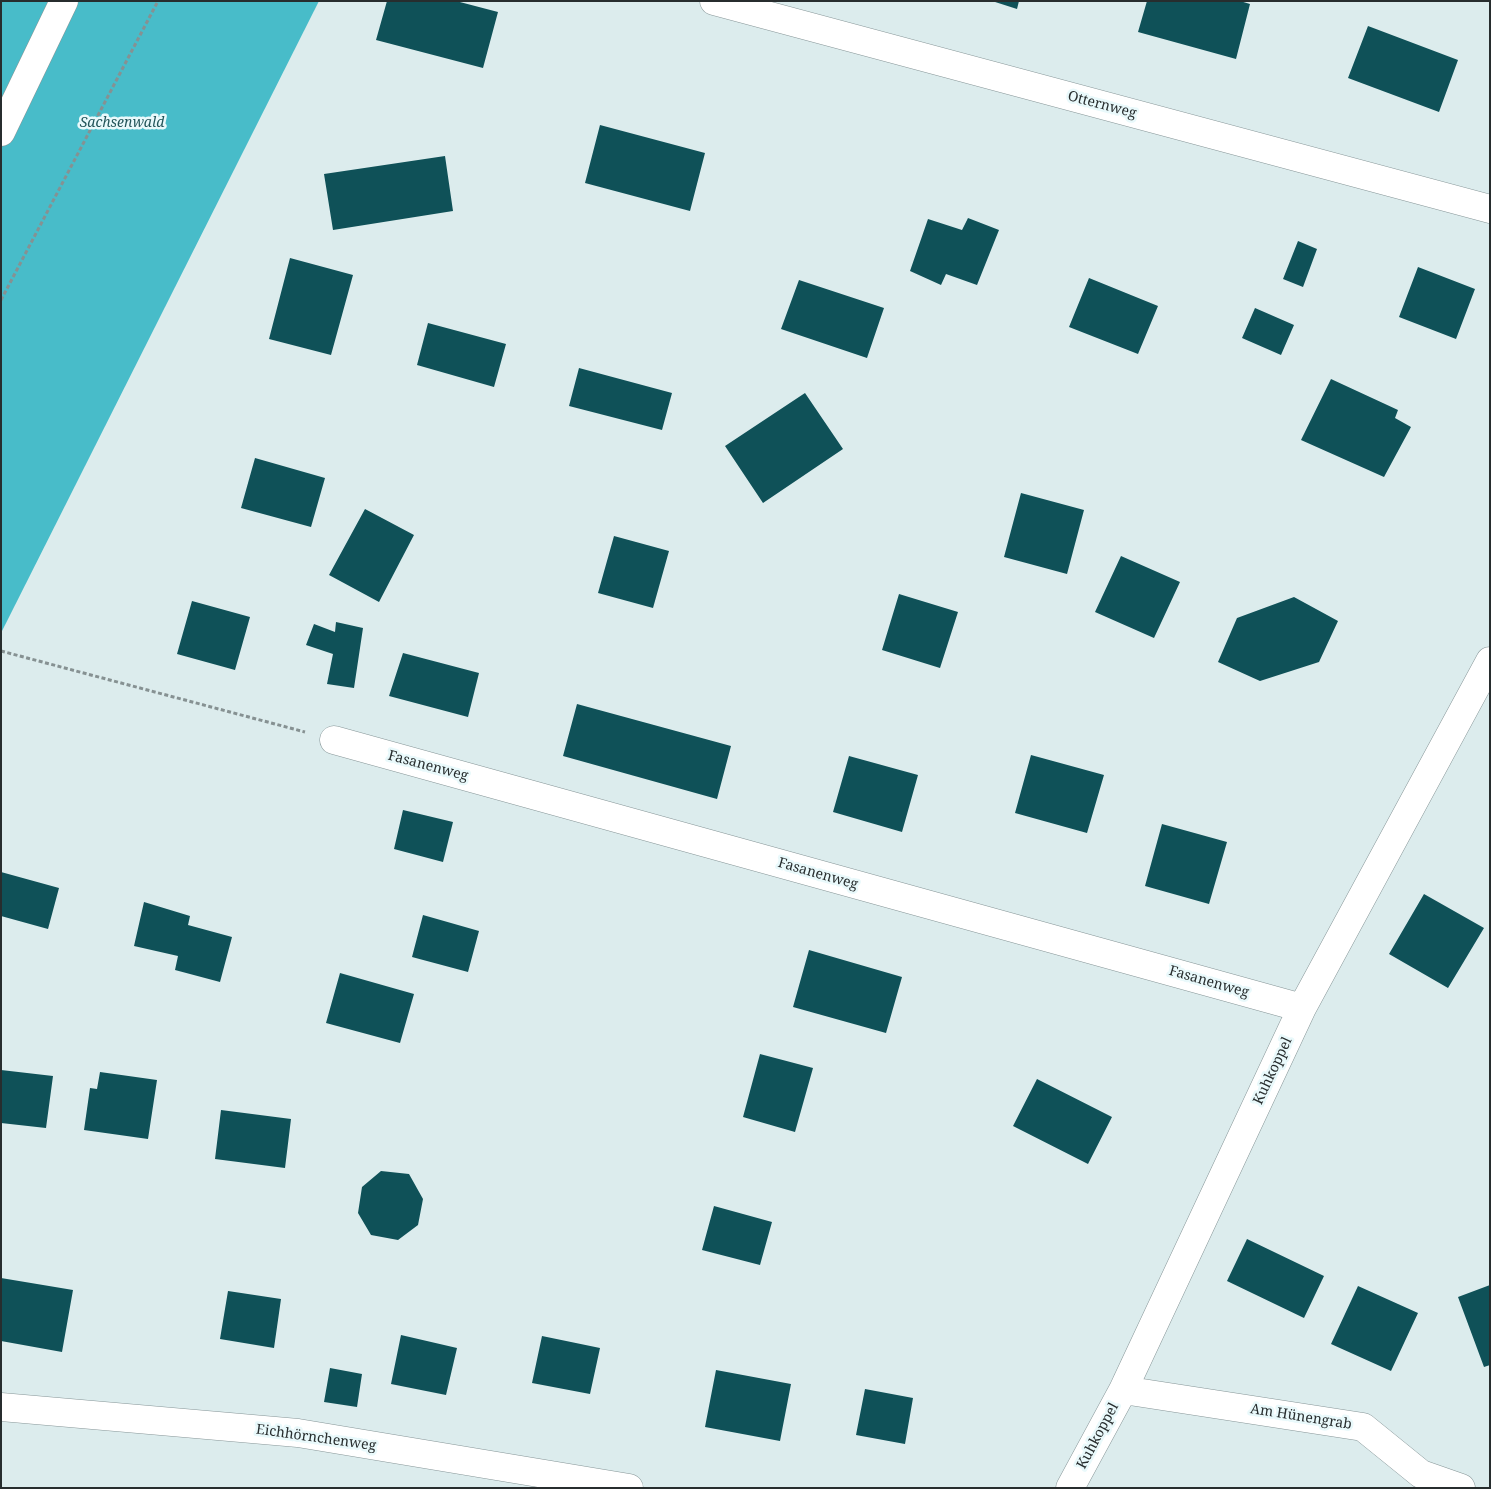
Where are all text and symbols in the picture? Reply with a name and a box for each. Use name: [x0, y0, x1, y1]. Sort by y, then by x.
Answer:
street label: Otternweg: [1066, 88, 1138, 122]
park label: Sachsenwald: [80, 115, 164, 131]
street label: Fasanenweg: [386, 747, 470, 785]
street label: Fasanenweg: [776, 855, 860, 893]
street label: Fasanenweg: [1167, 963, 1251, 1001]
street label: Kuhkoppel: [1250, 1035, 1296, 1107]
street label: Kuhkoppel: [1074, 1400, 1122, 1472]
street label: Am Hünengrab: [1249, 1401, 1353, 1433]
street label: Eichhörnchenweg: [255, 1421, 377, 1455]

